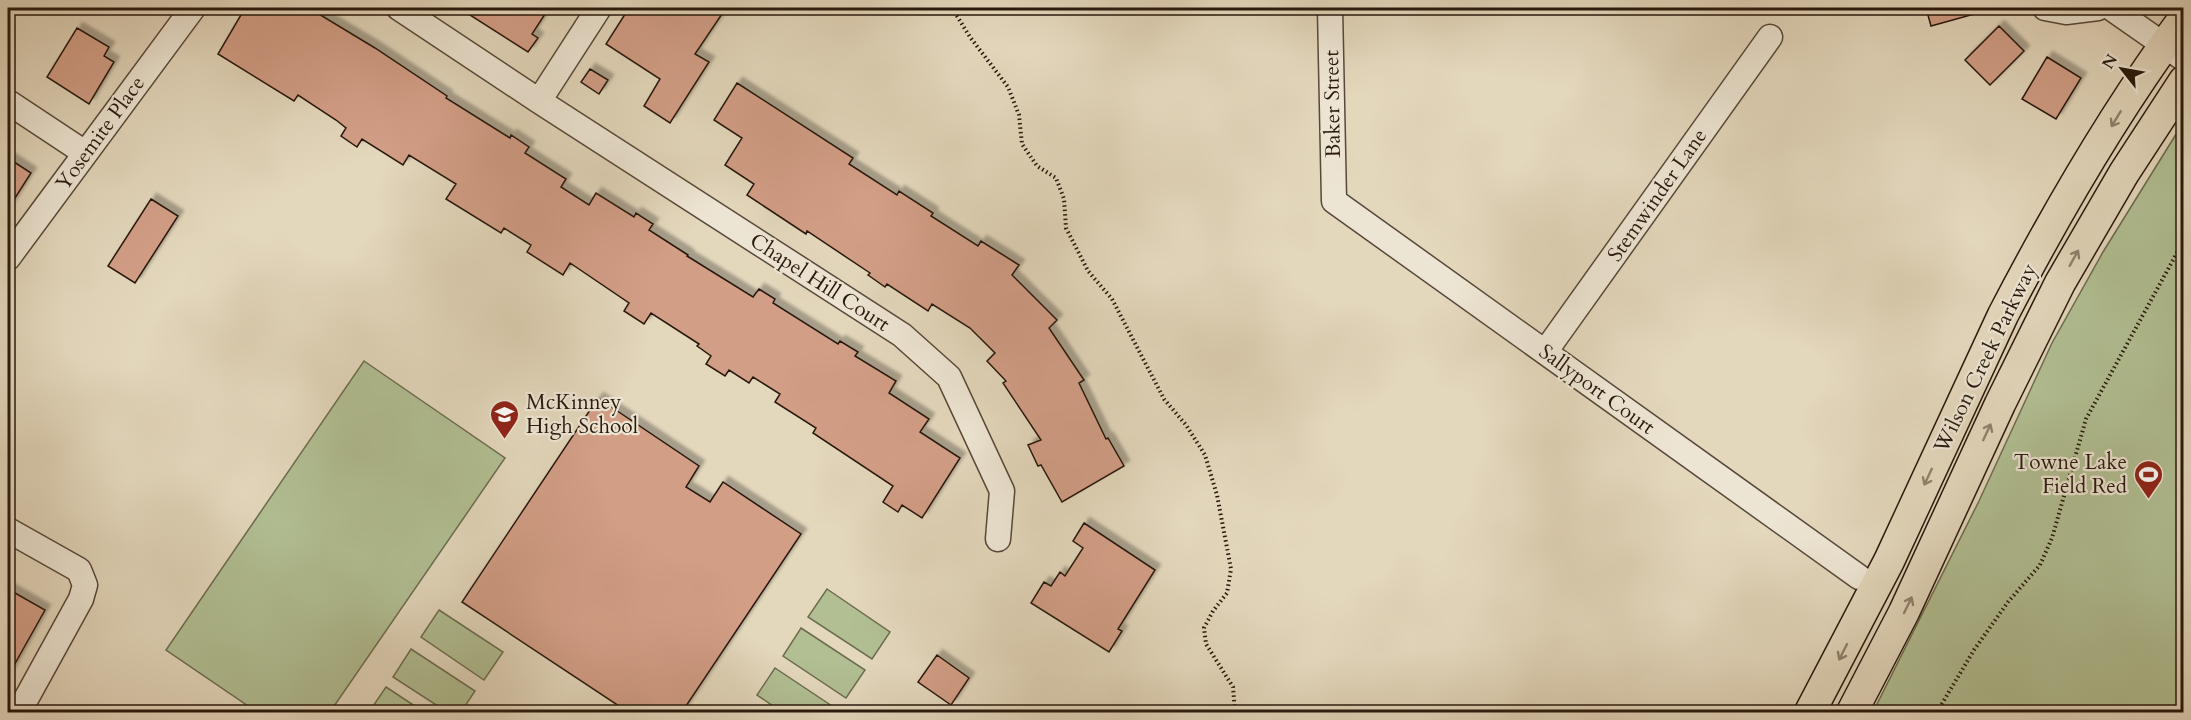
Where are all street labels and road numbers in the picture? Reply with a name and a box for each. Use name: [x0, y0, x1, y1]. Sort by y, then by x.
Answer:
street label: Baker Street: [1317, 49, 1348, 158]
street label: Yosemite Place: [49, 70, 152, 196]
street label: Stemwinder Lane: [1601, 123, 1714, 268]
street label: Chapel Hill Court: [744, 226, 896, 339]
street label: Wilson Creek Parkway: [1927, 259, 2044, 459]
street label: Sallyport Court: [1533, 337, 1661, 442]

